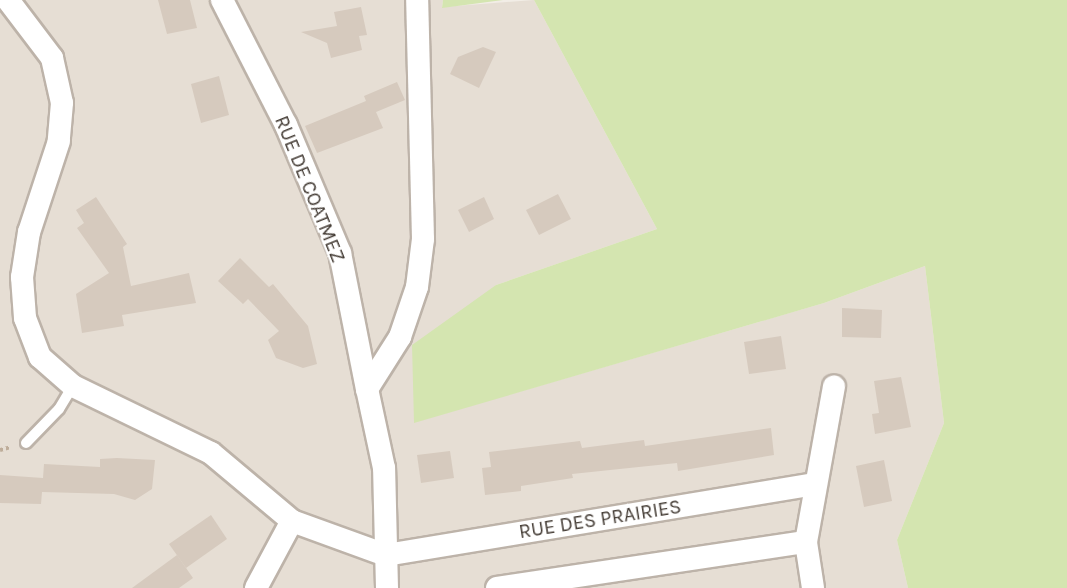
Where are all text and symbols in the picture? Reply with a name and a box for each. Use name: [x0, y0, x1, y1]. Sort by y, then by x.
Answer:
street label: RUE DE COATMEZ: [270, 112, 350, 266]
street label: RUE DES PRAIRIES: [517, 494, 683, 544]

